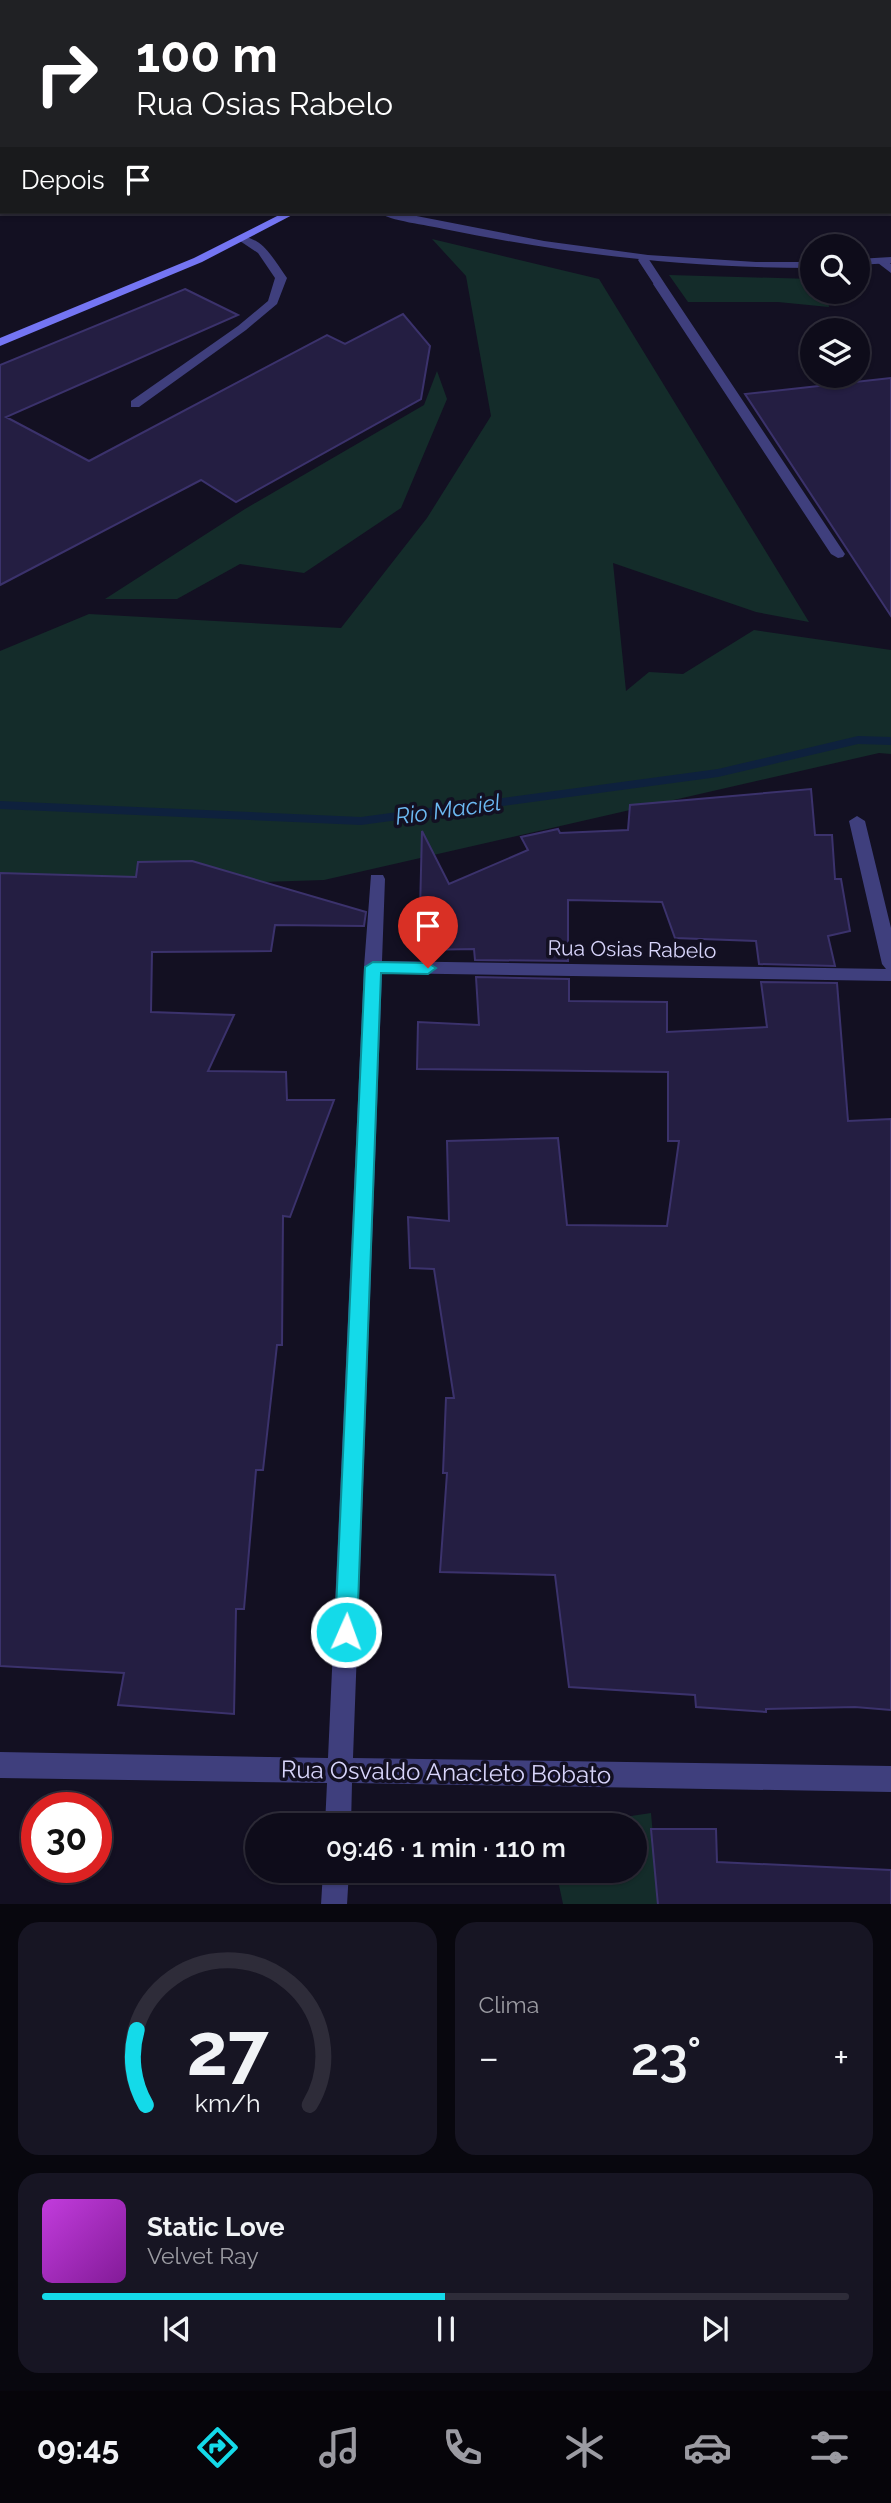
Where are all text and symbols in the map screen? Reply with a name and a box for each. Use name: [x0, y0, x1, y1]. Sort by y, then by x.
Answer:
text: 100 m: [136, 26, 278, 83]
icon: right: [21, 28, 112, 119]
text: Rua Osias Rabelo: [136, 85, 393, 122]
icon: arrive: [119, 161, 157, 199]
text: Depois: [21, 165, 105, 195]
map controls: [800, 234, 870, 388]
button: search: [800, 234, 870, 304]
button: layers: [800, 318, 870, 388]
water label: Rio Maciel: [393, 788, 503, 830]
pin: [398, 896, 458, 968]
icon: arrive: [409, 907, 447, 945]
street label: Rua Osias Rabelo: [547, 935, 717, 963]
position arrow: [309, 1595, 383, 1669]
street label: Rua Osvaldo Anacleto Bobato: [281, 1755, 611, 1789]
speed limit sign: 30: [21, 1792, 112, 1883]
text: 09:46 · 1 min · 110 m: [326, 1833, 566, 1863]
text: Clima: [479, 1991, 539, 2018]
text: 27: [186, 2007, 268, 2092]
text: 23°: [631, 2026, 701, 2087]
text: −: [479, 2035, 499, 2080]
text: +: [833, 2035, 849, 2080]
text: km/h: [194, 2087, 260, 2117]
text: Static Love: [147, 2212, 285, 2242]
text: Velvet Ray: [147, 2242, 259, 2269]
icon: previous: [158, 2310, 196, 2348]
icon: pause: [427, 2310, 465, 2348]
icon: next: [696, 2310, 734, 2348]
icon: directions: [193, 2423, 242, 2472]
icon: music: [315, 2423, 364, 2472]
icon: phone: [438, 2423, 487, 2472]
icon: climate: [560, 2423, 609, 2472]
icon: car: [683, 2423, 732, 2472]
icon: filters: [805, 2423, 854, 2472]
text: 09:45: [37, 2429, 119, 2466]

